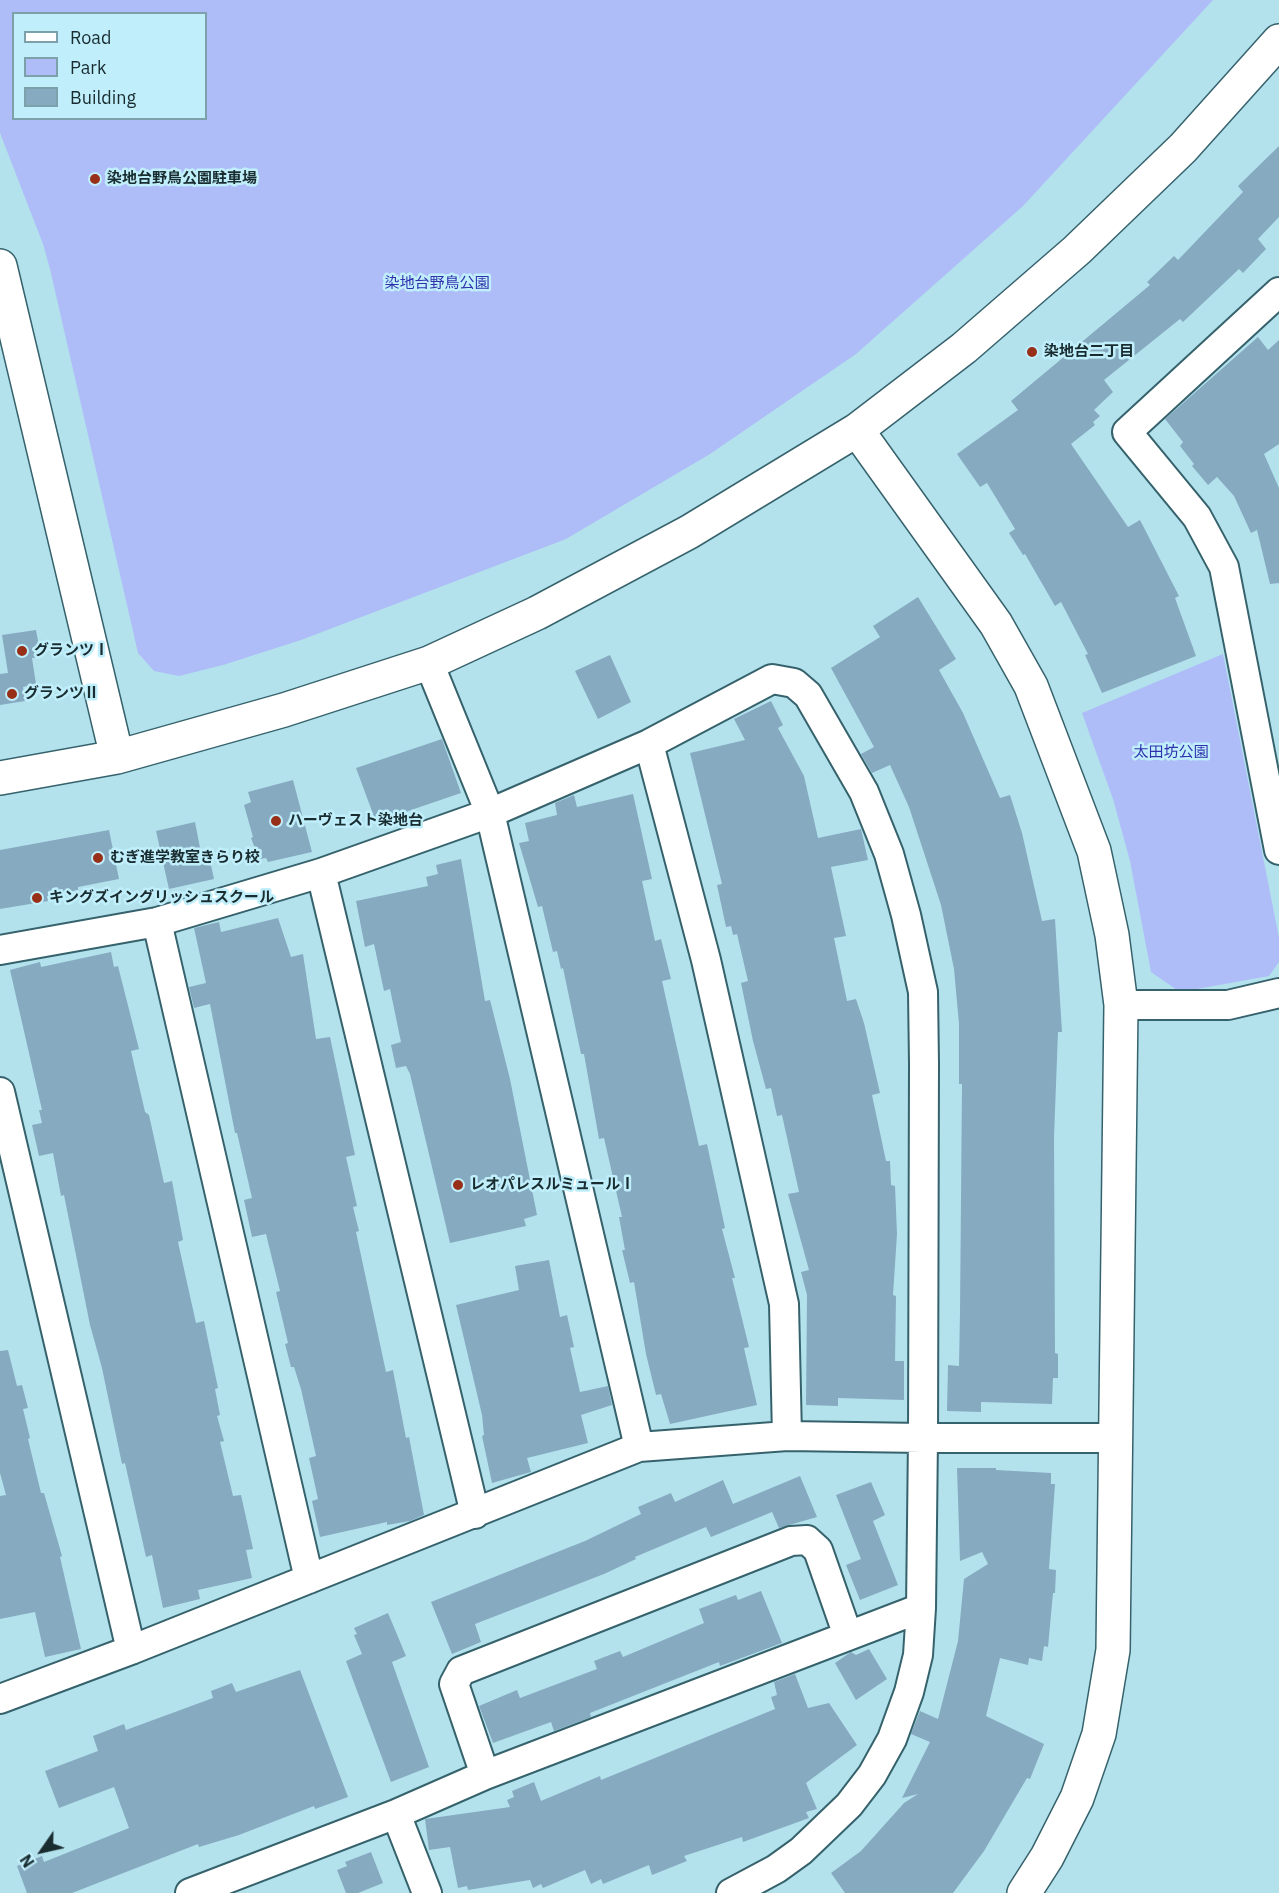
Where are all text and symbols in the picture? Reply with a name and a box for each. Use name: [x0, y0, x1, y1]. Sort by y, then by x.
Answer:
legend: [12, 12, 207, 120]
text: Road: [70, 26, 111, 49]
text: Park: [70, 56, 106, 79]
text: Building: [70, 86, 136, 109]
place label: 染地台野鳥公園駐車場: [107, 170, 257, 188]
marker: 染地台野鳥公園駐車場: [88, 172, 102, 186]
park label: 染地台野鳥公園: [385, 275, 489, 293]
place label: 染地台二丁目: [1044, 343, 1134, 361]
marker: 染地台二丁目: [1025, 345, 1039, 359]
place label: グランツⅠ: [34, 642, 109, 660]
marker: グランツⅠ: [15, 644, 29, 658]
place label: グランツⅡ: [24, 685, 99, 703]
marker: グランツⅡ: [5, 687, 19, 701]
park label: 太田坊公園: [1134, 744, 1208, 762]
place label: ハーヴェスト染地台: [288, 812, 423, 830]
marker: ハーヴェスト染地台: [269, 814, 283, 828]
place label: むぎ進学教室きらり校: [110, 849, 260, 867]
marker: むぎ進学教室きらり校: [91, 851, 105, 865]
place label: キングズイングリッシュスクール: [49, 889, 274, 907]
marker: キングズイングリッシュスクール: [30, 891, 44, 905]
place label: レオパレスルミュールⅠ: [470, 1176, 635, 1194]
marker: レオパレスルミュールⅠ: [451, 1178, 465, 1192]
north arrow: [12, 1821, 72, 1881]
text: N: [16, 1851, 39, 1871]

